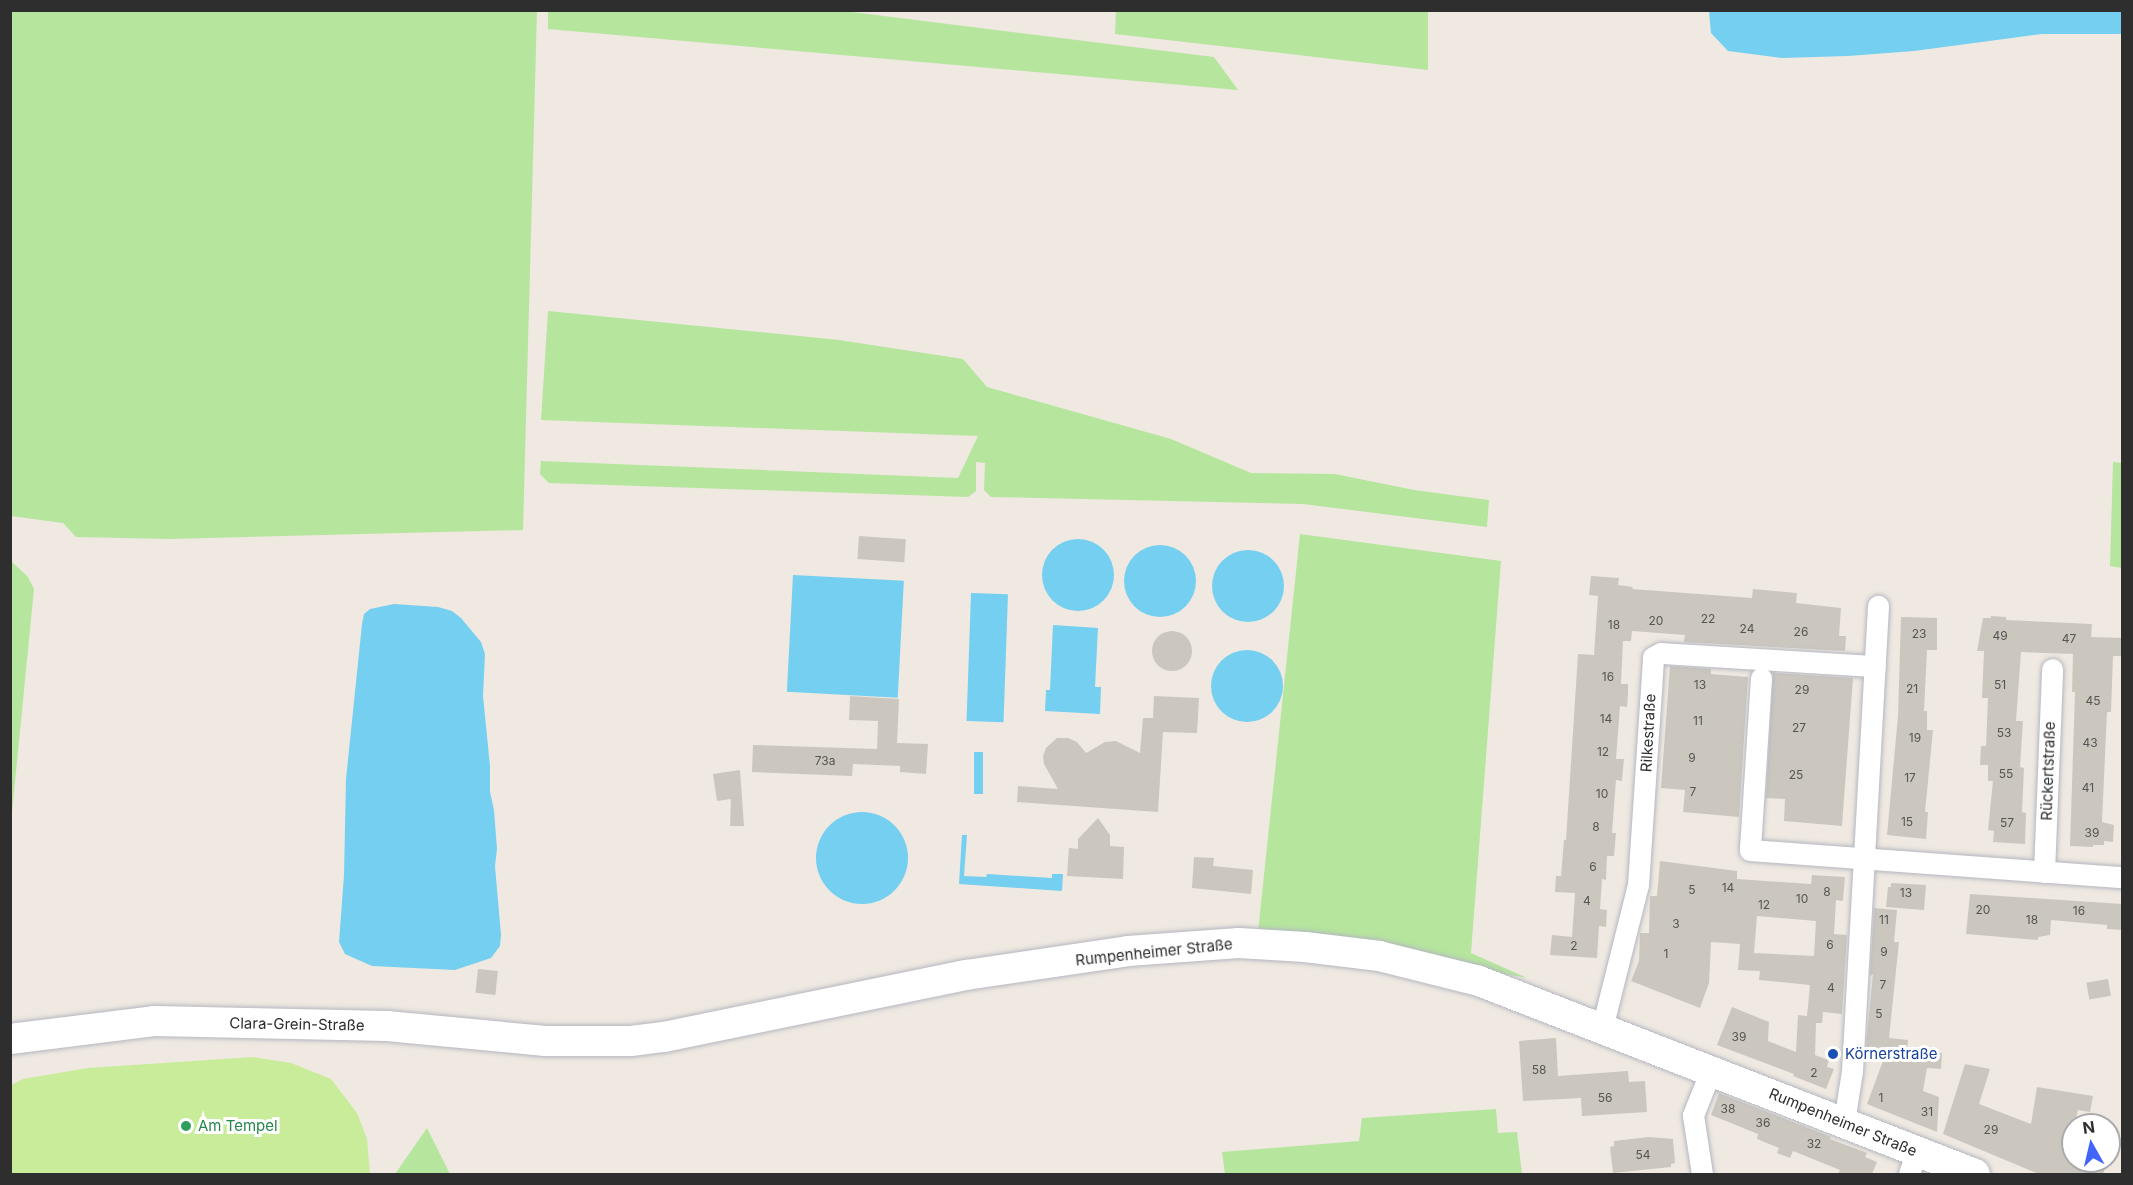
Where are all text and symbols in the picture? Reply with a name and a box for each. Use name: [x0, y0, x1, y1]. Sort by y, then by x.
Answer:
house number: 22: [1701, 612, 1715, 626]
house number: 20: [1649, 614, 1663, 628]
house number: 18: [1608, 618, 1620, 632]
house number: 24: [1740, 622, 1754, 636]
house number: 26: [1794, 625, 1808, 639]
house number: 23: [1912, 627, 1926, 641]
house number: 49: [1992, 629, 2008, 643]
house number: 47: [2062, 632, 2076, 646]
house number: 16: [1602, 670, 1614, 684]
house number: 13: [1694, 678, 1706, 692]
house number: 51: [1994, 678, 2006, 692]
house number: 21: [1906, 682, 1918, 696]
house number: 29: [1795, 683, 1809, 697]
street label: Rilkestraße: [1637, 693, 1659, 773]
house number: 45: [2085, 694, 2101, 708]
house number: 14: [1600, 712, 1612, 726]
house number: 11: [1693, 714, 1703, 728]
house number: 27: [1792, 721, 1806, 735]
street label: Rückertstraße: [2037, 721, 2059, 821]
house number: 53: [1997, 726, 2011, 740]
house number: 19: [1909, 731, 1921, 745]
house number: 43: [2082, 736, 2098, 750]
house number: 12: [1597, 745, 1609, 759]
house number: 9: [1688, 751, 1696, 765]
house number: 73a: [815, 754, 835, 768]
house number: 55: [1999, 767, 2013, 781]
house number: 25: [1789, 768, 1803, 782]
house number: 17: [1904, 771, 1916, 785]
house number: 41: [2082, 781, 2094, 795]
house number: 7: [1690, 785, 1696, 799]
house number: 10: [1596, 787, 1608, 801]
house number: 15: [1901, 815, 1913, 829]
house number: 57: [2000, 816, 2014, 830]
house number: 8: [1592, 820, 1600, 834]
house number: 39: [2085, 826, 2099, 840]
house number: 6: [1589, 860, 1597, 874]
house number: 14: [1722, 881, 1734, 895]
house number: 5: [1688, 883, 1696, 897]
house number: 8: [1823, 885, 1831, 899]
house number: 13: [1900, 886, 1912, 900]
house number: 10: [1796, 892, 1808, 906]
house number: 4: [1583, 894, 1591, 908]
house number: 12: [1758, 898, 1770, 912]
house number: 20: [1976, 903, 1990, 917]
house number: 16: [2073, 904, 2085, 918]
house number: 11: [1879, 913, 1889, 927]
house number: 18: [2026, 913, 2038, 927]
house number: 3: [1672, 917, 1680, 931]
street label: Rumpenheimer Straße: [1074, 935, 1234, 969]
house number: 6: [1826, 938, 1834, 952]
house number: 2: [1570, 939, 1578, 953]
house number: 9: [1880, 945, 1888, 959]
house number: 1: [1664, 947, 1668, 961]
house number: 7: [1880, 978, 1886, 992]
house number: 4: [1827, 981, 1835, 995]
house number: 5: [1875, 1007, 1883, 1021]
street label: Clara-Grein-Straße: [229, 1014, 365, 1034]
house number: 39: [1732, 1030, 1746, 1044]
place label: Körnerstraße: [1845, 1045, 1937, 1063]
marker: Körnerstraße: [1826, 1047, 1840, 1061]
house number: 58: [1532, 1063, 1546, 1077]
house number: 2: [1810, 1066, 1818, 1080]
street label: Rumpenheimer Straße: [1766, 1084, 1920, 1160]
house number: 56: [1598, 1091, 1612, 1105]
house number: 1: [1879, 1091, 1883, 1105]
house number: 38: [1721, 1102, 1735, 1116]
house number: 31: [1921, 1105, 1933, 1119]
north arrow: [2061, 1113, 2121, 1173]
house number: 36: [1756, 1116, 1770, 1130]
text: N: [2081, 1116, 2096, 1138]
place label: Am Tempel: [198, 1117, 278, 1135]
marker: Am Tempel: [179, 1119, 193, 1133]
house number: 29: [1984, 1123, 1998, 1137]
house number: 32: [1807, 1137, 1821, 1151]
house number: 54: [1635, 1148, 1651, 1162]

